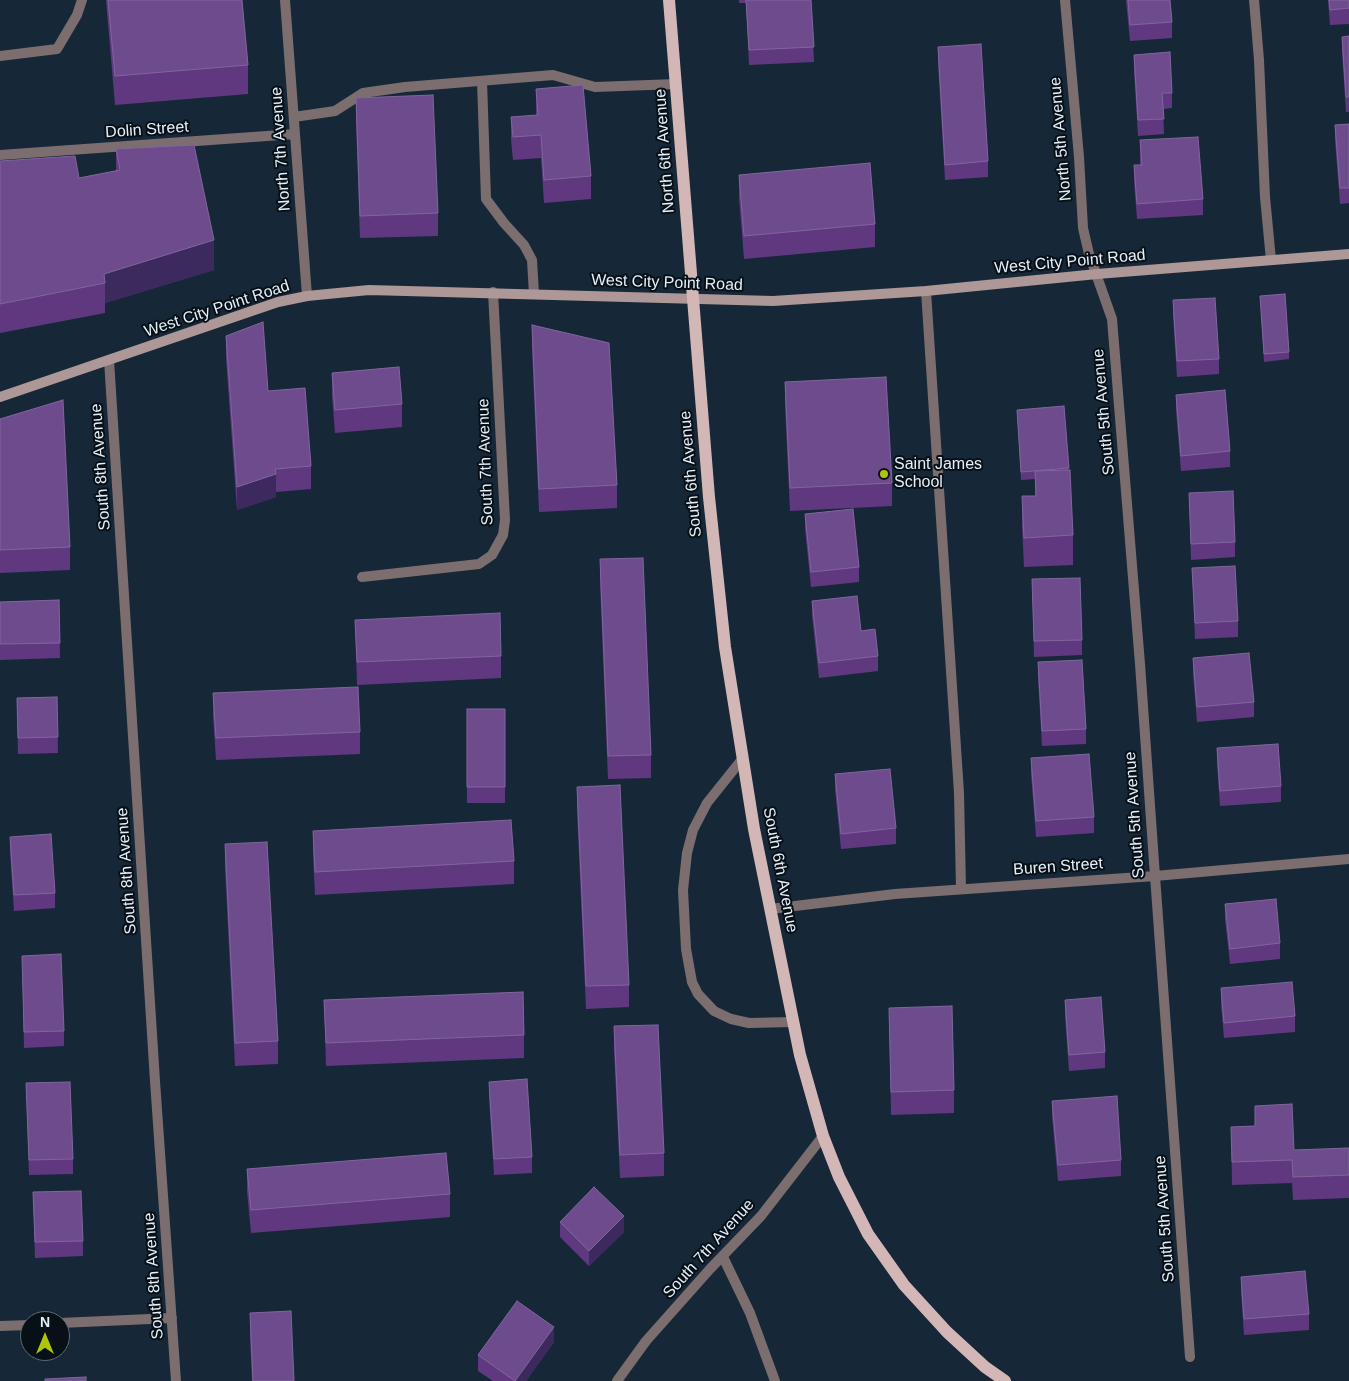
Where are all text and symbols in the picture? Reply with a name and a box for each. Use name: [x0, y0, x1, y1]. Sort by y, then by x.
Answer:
street label: North 5th Avenue: [1046, 76, 1076, 202]
street label: North 7th Avenue: [267, 86, 295, 212]
street label: North 6th Avenue: [651, 88, 679, 214]
street label: Dolin Street: [105, 118, 189, 142]
street label: West City Point Road: [994, 246, 1146, 278]
street label: West City Point Road: [591, 271, 743, 295]
street label: West City Point Road: [142, 276, 292, 342]
street label: South 5th Avenue: [1089, 348, 1119, 476]
street label: South 7th Avenue: [474, 398, 498, 526]
street label: South 8th Avenue: [87, 403, 115, 531]
street label: South 6th Avenue: [676, 410, 706, 538]
place label: Saint James School: [894, 455, 982, 493]
marker: Saint James School: [878, 468, 890, 480]
street label: South 5th Avenue: [1121, 751, 1149, 879]
street label: South 6th Avenue: [758, 806, 802, 934]
street label: South 8th Avenue: [113, 807, 141, 935]
street label: Buren Street: [1013, 854, 1103, 880]
street label: South 5th Avenue: [1151, 1155, 1179, 1283]
street label: South 7th Avenue: [659, 1195, 759, 1303]
street label: South 8th Avenue: [140, 1212, 168, 1340]
north arrow: [20, 1311, 70, 1361]
text: N: [40, 1314, 50, 1330]

